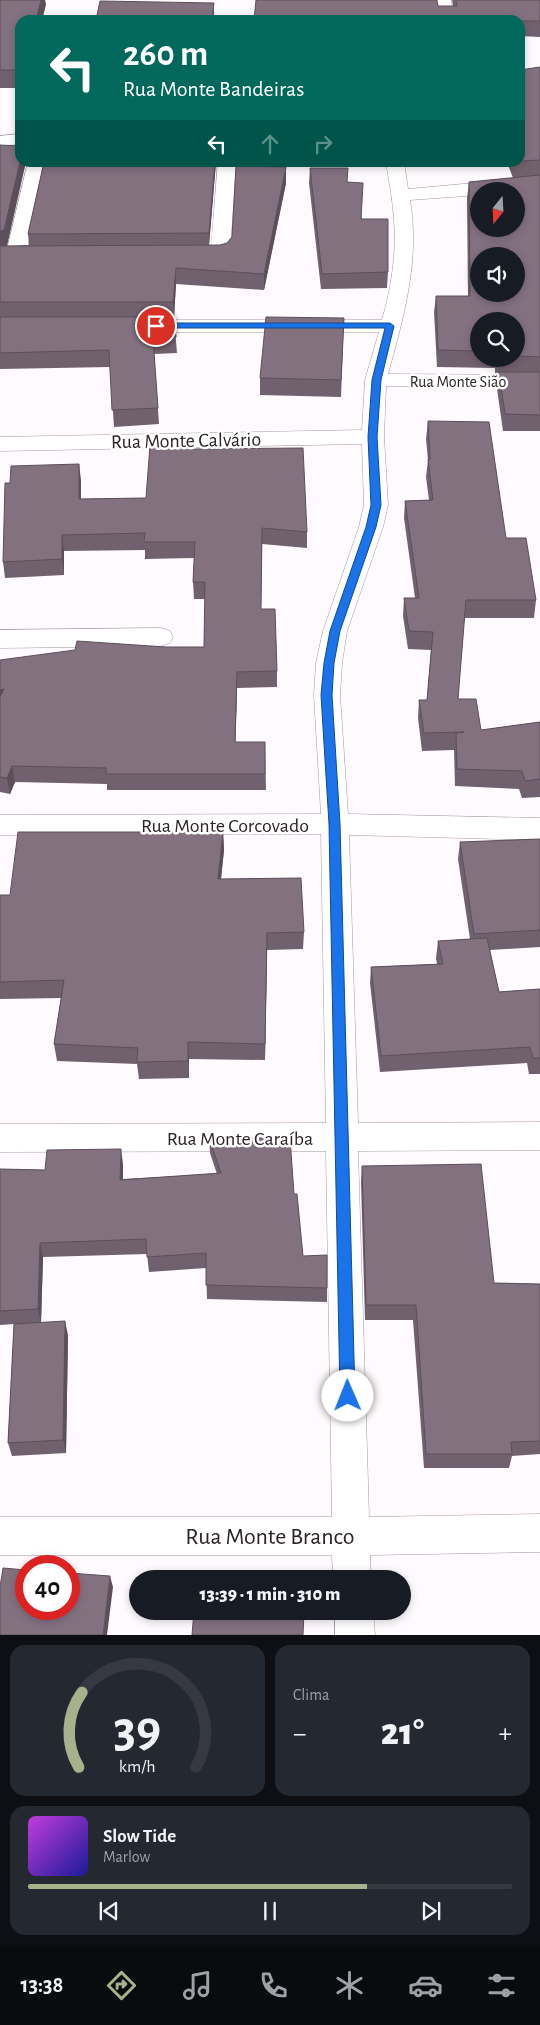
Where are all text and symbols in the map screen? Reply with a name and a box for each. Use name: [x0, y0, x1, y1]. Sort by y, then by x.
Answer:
icon: left: [40, 35, 105, 100]
text: 260 m: [123, 37, 208, 72]
text: Rua Monte Bandeiras: [123, 78, 304, 100]
icon: left: [203, 130, 231, 158]
icon: ahead: [256, 130, 284, 158]
icon: right: [309, 130, 337, 158]
north arrow: [470, 182, 525, 238]
map controls: [470, 182, 525, 367]
button: sound: [470, 247, 525, 302]
pin: [135, 305, 177, 347]
icon: arrive: [142, 312, 170, 340]
button: search: [470, 312, 525, 367]
street label: Rua Monte Sião: [410, 374, 506, 390]
street label: Rua Monte Calvário: [111, 430, 261, 452]
street label: Rua Monte Corcovado: [141, 816, 309, 836]
street label: Rua Monte Caraíba: [167, 1129, 313, 1149]
position arrow: [321, 1369, 373, 1421]
street label: Rua Monte Branco: [185, 1525, 355, 1549]
speed limit sign: 40: [15, 1555, 80, 1620]
text: 13:39 · 1 min · 310 m: [200, 1585, 340, 1604]
text: Clima: [293, 1687, 329, 1703]
text: 39: [114, 1704, 161, 1756]
text: 21°: [381, 1714, 424, 1752]
text: −: [293, 1720, 306, 1748]
text: +: [499, 1720, 512, 1748]
text: km/h: [119, 1758, 156, 1776]
text: Slow Tide: [103, 1827, 176, 1846]
text: Marlow: [103, 1849, 150, 1865]
icon: previous: [95, 1897, 123, 1925]
icon: pause: [256, 1897, 284, 1925]
icon: next: [417, 1897, 445, 1925]
icon: directions: [104, 1968, 139, 2003]
icon: music: [180, 1968, 215, 2003]
icon: phone: [256, 1968, 291, 2003]
icon: climate: [332, 1968, 367, 2003]
icon: car: [408, 1968, 443, 2003]
icon: filters: [484, 1968, 519, 2003]
text: 13:38: [21, 1974, 63, 1996]

